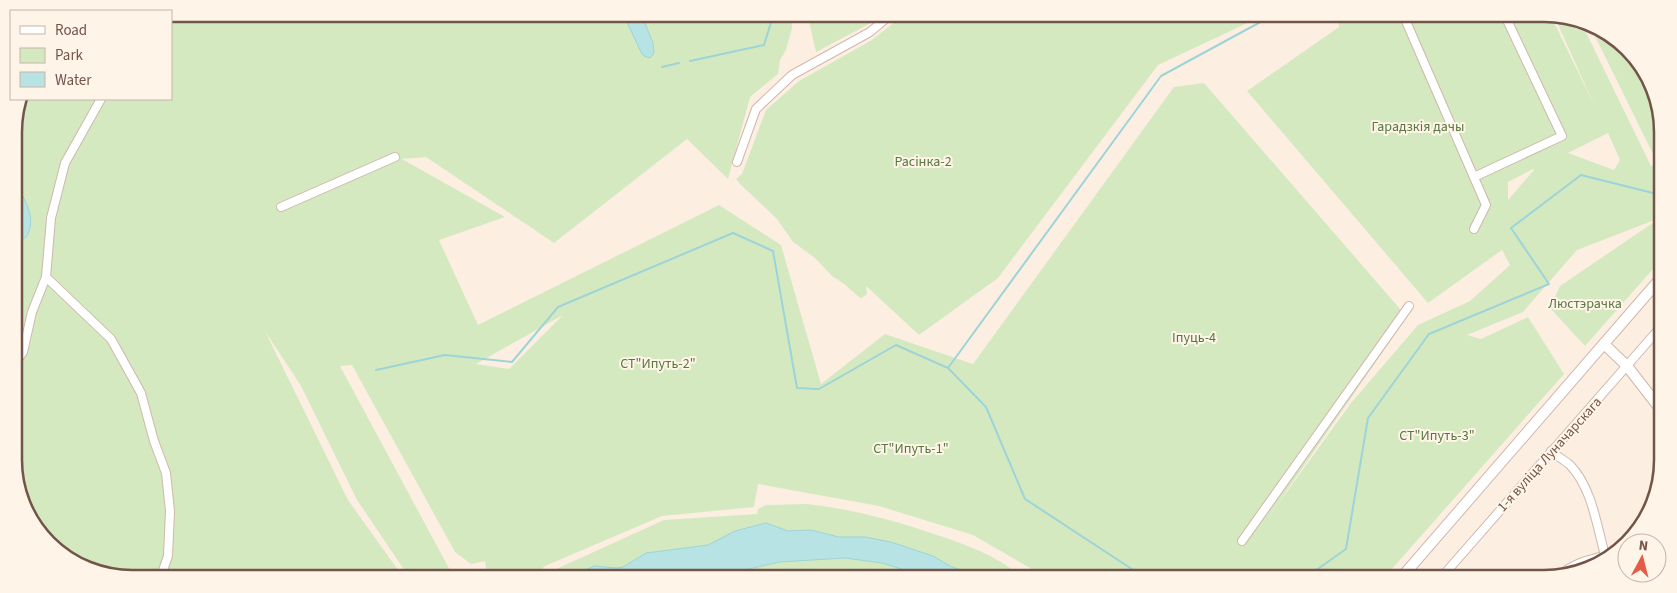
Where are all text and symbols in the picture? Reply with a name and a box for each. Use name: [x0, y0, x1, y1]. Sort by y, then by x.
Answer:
legend: [10, 10, 172, 100]
text: Road: [55, 20, 87, 41]
text: Park: [55, 45, 84, 66]
text: Water: [55, 70, 92, 91]
park label: Гарадзкія дачы: [1372, 117, 1464, 137]
park label: Расінка-2: [894, 152, 952, 172]
park label: Люстэрачка: [1548, 294, 1622, 314]
park label: Іпуць-4: [1172, 328, 1216, 348]
park label: СТ"Ипуть-2": [620, 354, 696, 374]
street label: 1-я вуліца Луначарскага: [1493, 393, 1607, 516]
park label: СТ"Ипуть-3": [1399, 426, 1475, 446]
park label: СТ"Ипуть-1": [873, 439, 949, 459]
north arrow: [1617, 533, 1667, 583]
text: N: [1638, 536, 1649, 557]

